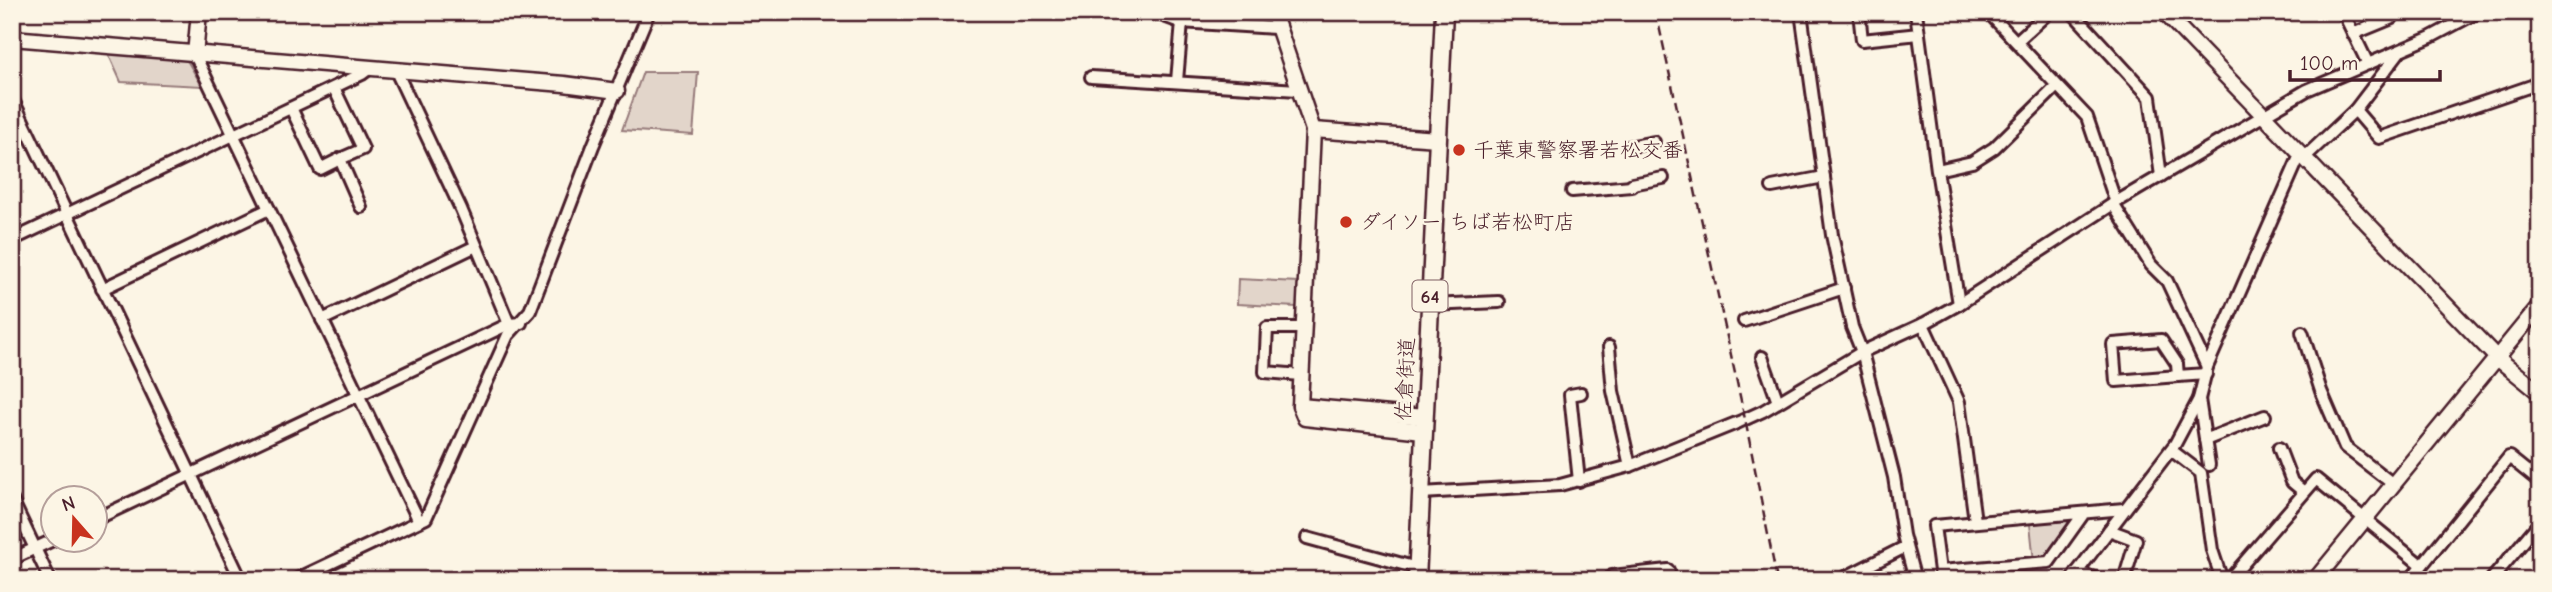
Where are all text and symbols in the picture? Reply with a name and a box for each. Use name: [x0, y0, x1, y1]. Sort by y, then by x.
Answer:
scale bar: [2290, 38, 2440, 82]
text: 100 m: [2300, 51, 2358, 75]
place label: 千葉東警察署若松交番: [1473, 138, 1683, 162]
marker: 千葉東警察署若松交番: [1451, 142, 1467, 158]
place label: ダイソー ちば若松町店: [1360, 210, 1575, 234]
marker: ダイソー ちば若松町店: [1338, 214, 1354, 230]
road number: 64: [1412, 280, 1448, 312]
street label: 佐倉街道: [1391, 336, 1419, 422]
north arrow: [38, 484, 108, 554]
text: N: [59, 492, 78, 516]

